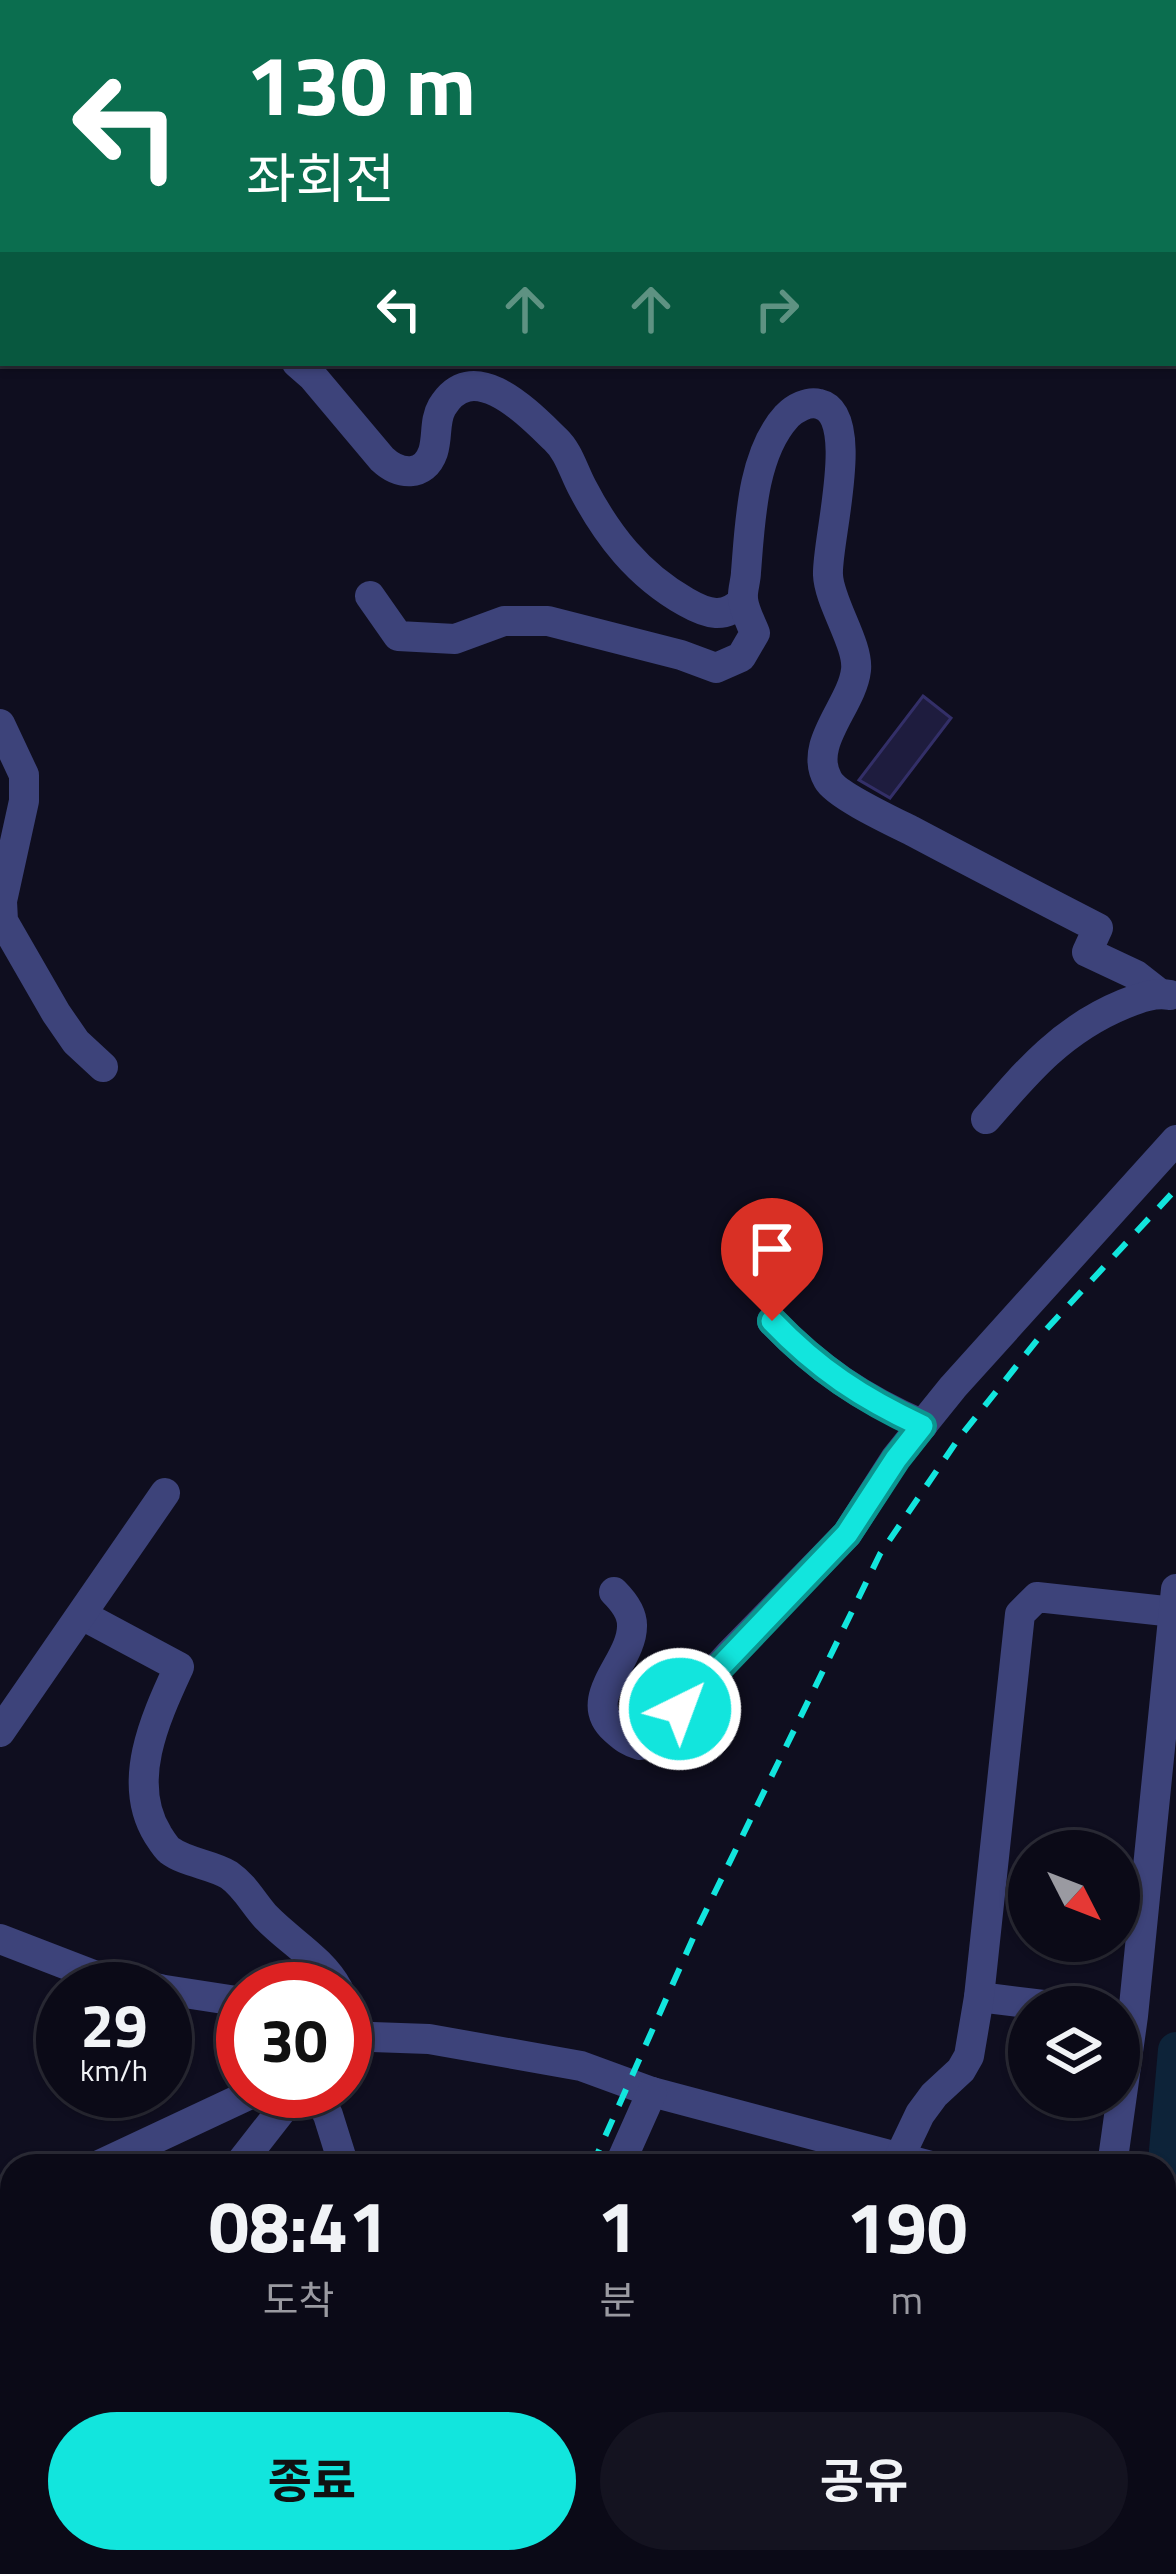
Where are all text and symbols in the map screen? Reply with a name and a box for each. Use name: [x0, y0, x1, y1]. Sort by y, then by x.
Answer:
text: 130 m: [246, 20, 476, 148]
icon: left: [48, 48, 204, 204]
text: 좌회전: [246, 137, 395, 219]
icon: left: [366, 276, 432, 342]
icon: ahead: [492, 276, 558, 342]
icon: ahead: [618, 276, 684, 342]
icon: right: [744, 276, 810, 342]
pin: [721, 1198, 823, 1321]
icon: arrive: [739, 1216, 805, 1282]
position arrow: [617, 1646, 743, 1772]
north arrow: [1008, 1830, 1140, 1962]
map controls: [1008, 1830, 1140, 2118]
speed limit sign: 30: [216, 1962, 372, 2118]
text: 29: [80, 1979, 148, 2070]
button: layers: [1008, 1986, 1140, 2118]
text: km/h: [80, 2047, 148, 2093]
text: 08:41: [209, 2170, 388, 2280]
text: 1: [597, 2170, 638, 2280]
text: 190: [846, 2171, 967, 2281]
text: 도착: [263, 2270, 334, 2329]
text: 분: [599, 2270, 635, 2329]
text: m: [890, 2270, 923, 2329]
button: 종료: [48, 2412, 576, 2550]
button: 공유: [600, 2412, 1128, 2550]

